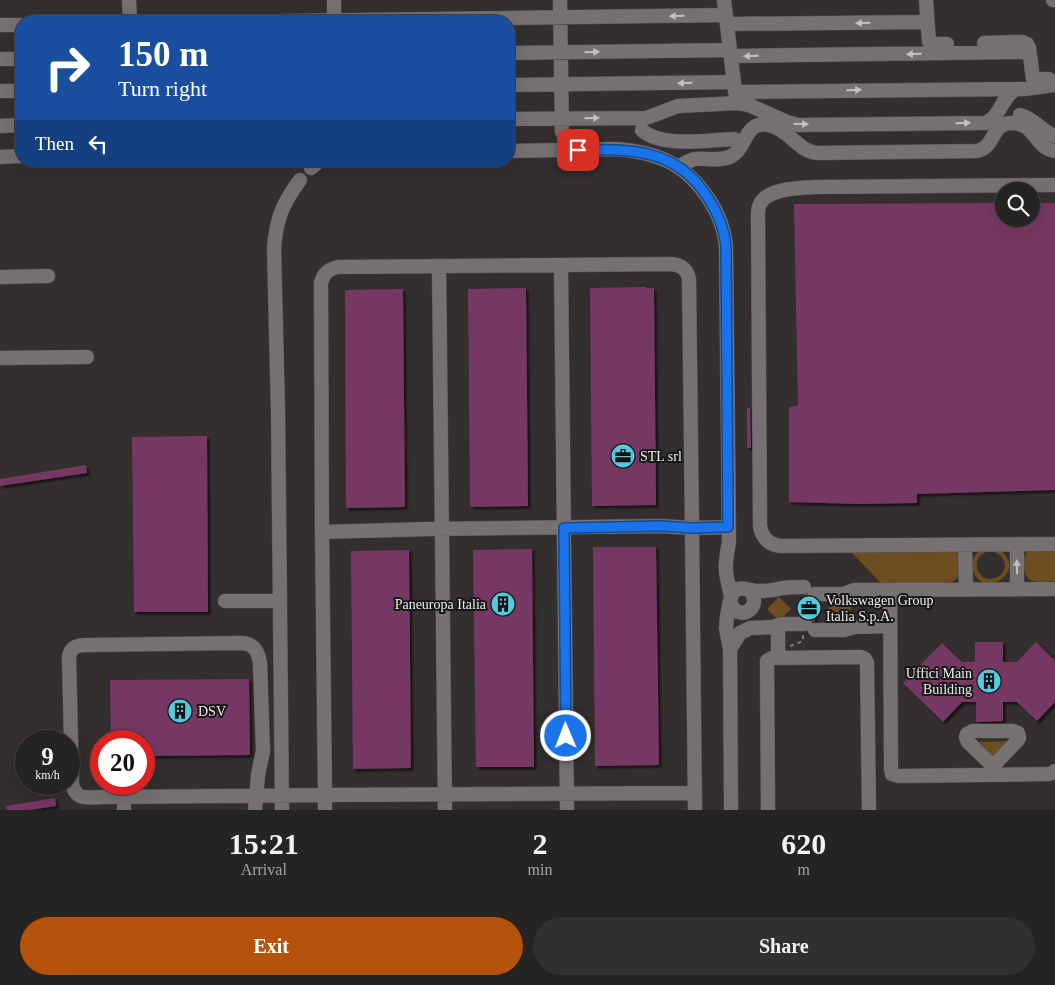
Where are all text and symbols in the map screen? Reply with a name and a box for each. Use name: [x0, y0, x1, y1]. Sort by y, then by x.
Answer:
one-way arrow: [669, 12, 685, 20]
one-way arrow: [854, 19, 870, 27]
icon: right: [35, 35, 100, 100]
text: 150 m: [118, 35, 208, 74]
one-way arrow: [585, 48, 601, 56]
one-way arrow: [906, 50, 922, 58]
one-way arrow: [743, 52, 759, 60]
text: Turn right: [118, 76, 207, 101]
one-way arrow: [677, 79, 693, 87]
one-way arrow: [846, 86, 862, 94]
one-way arrow: [585, 114, 601, 122]
one-way arrow: [955, 119, 971, 127]
one-way arrow: [793, 121, 809, 129]
pin: [557, 129, 599, 171]
icon: left: [84, 130, 112, 158]
text: Then: [35, 133, 74, 154]
icon: arrive: [564, 136, 592, 164]
map controls: [995, 182, 1040, 227]
button: search: [995, 182, 1040, 227]
office icon: STL srl: [610, 443, 636, 469]
place label: STL srl: [640, 449, 682, 464]
one-way arrow: [1013, 558, 1021, 574]
building icon: Paneuropa Italia: [490, 591, 516, 617]
place label: Volkswagen Group Italia S.p.A.: [826, 593, 933, 624]
office icon: Volkswagen Group Italia S.p.A.: [796, 595, 822, 621]
place label: Paneuropa Italia: [395, 597, 487, 612]
place label: Uffici Main Building: [906, 666, 972, 697]
building icon: Uffici Main Building: [976, 668, 1002, 694]
building icon: DSV: [167, 698, 193, 724]
place label: DSV: [198, 704, 226, 719]
position arrow: [539, 709, 591, 761]
speed limit sign: 20: [90, 730, 155, 795]
text: 9: [41, 743, 54, 770]
text: km/h: [35, 768, 60, 782]
text: 15:21: [229, 827, 299, 860]
text: 2: [532, 827, 547, 860]
text: 620: [781, 827, 826, 860]
text: Arrival: [241, 861, 287, 878]
text: min: [528, 861, 552, 878]
text: m: [797, 861, 810, 878]
button: Exit: [20, 917, 523, 975]
button: Share: [533, 917, 1035, 975]

